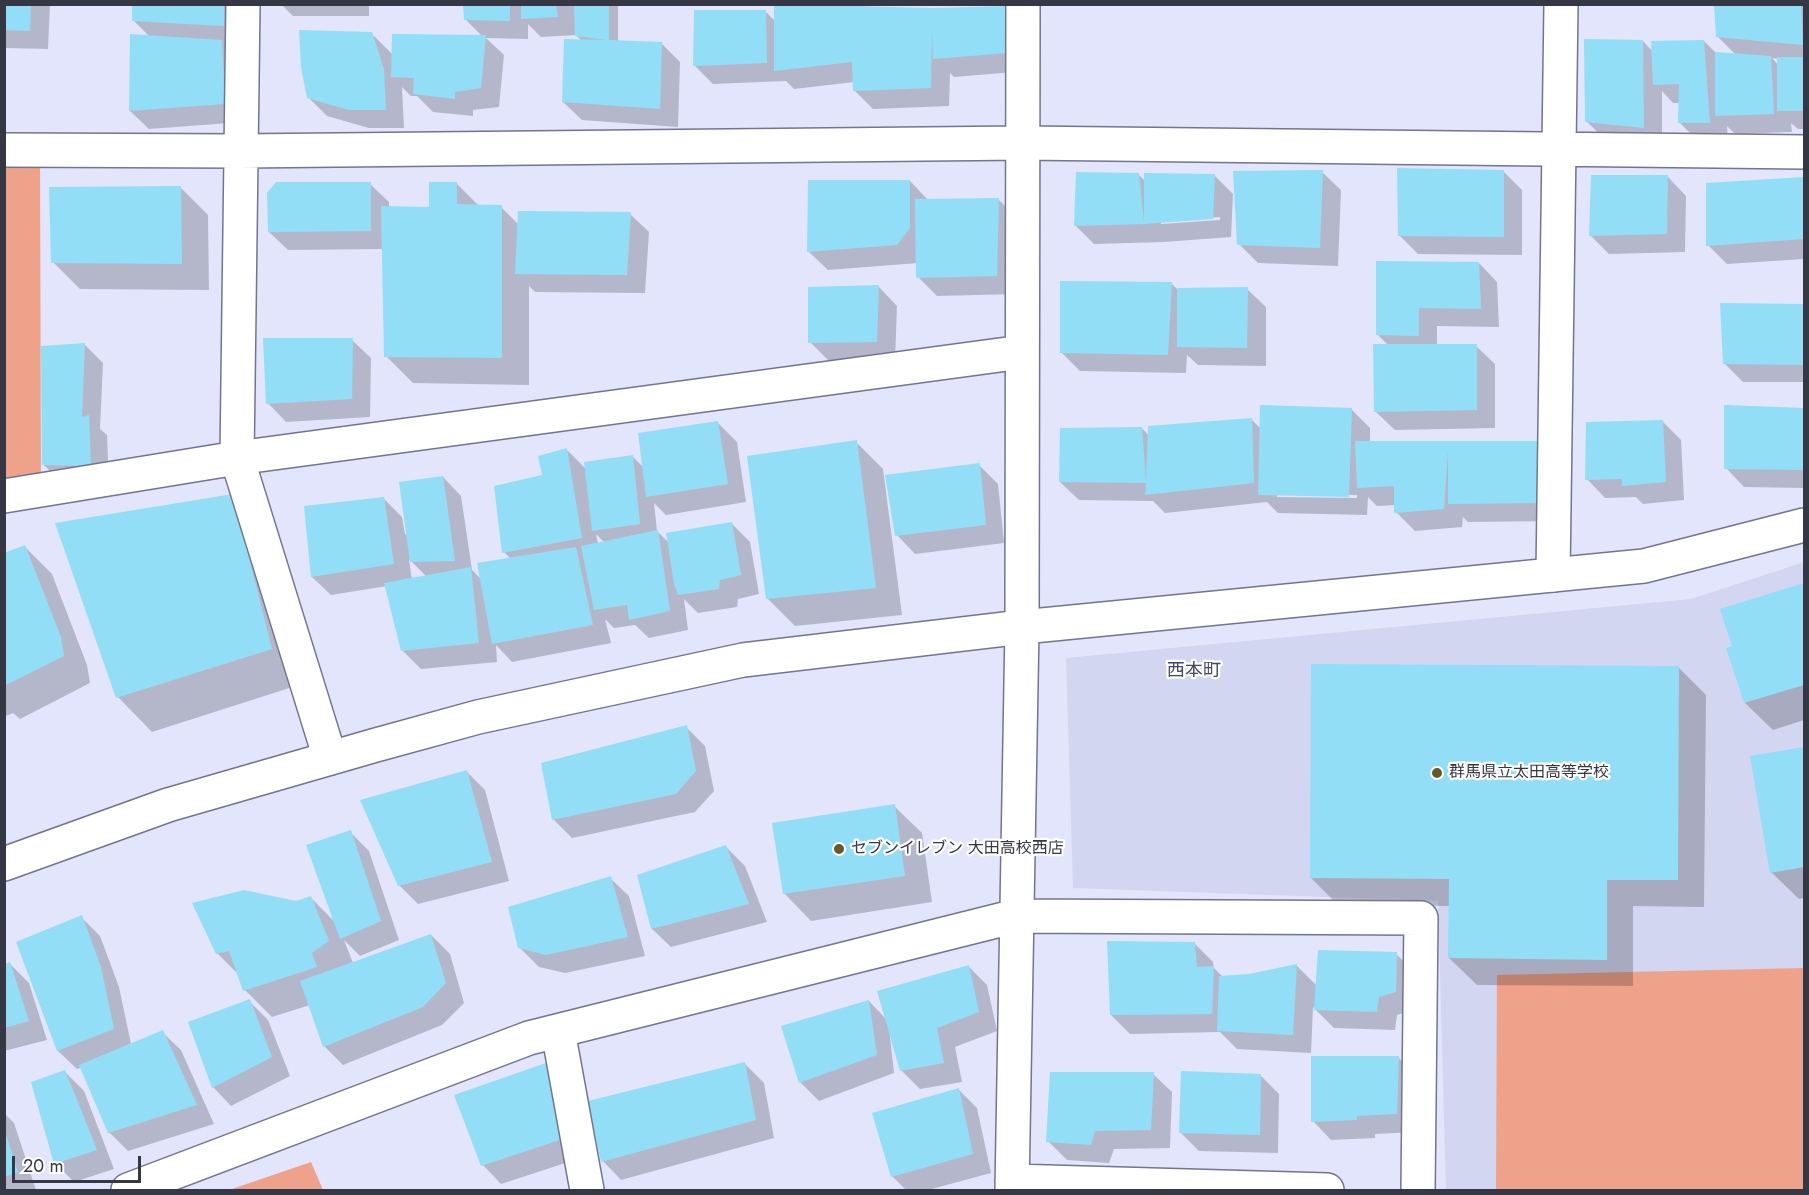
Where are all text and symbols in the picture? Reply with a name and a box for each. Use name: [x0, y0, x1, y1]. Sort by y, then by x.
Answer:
district label: 西本町: [1167, 661, 1221, 683]
place label: 群馬県立太田高等学校: [1449, 763, 1609, 783]
marker: 群馬県立太田高等学校: [1430, 766, 1444, 780]
place label: セブンイレブン 大田高校西店: [851, 839, 1064, 859]
marker: セブンイレブン 大田高校西店: [832, 842, 846, 856]
scale bar: [15, 1144, 144, 1182]
text: 20 m: [23, 1153, 63, 1179]

